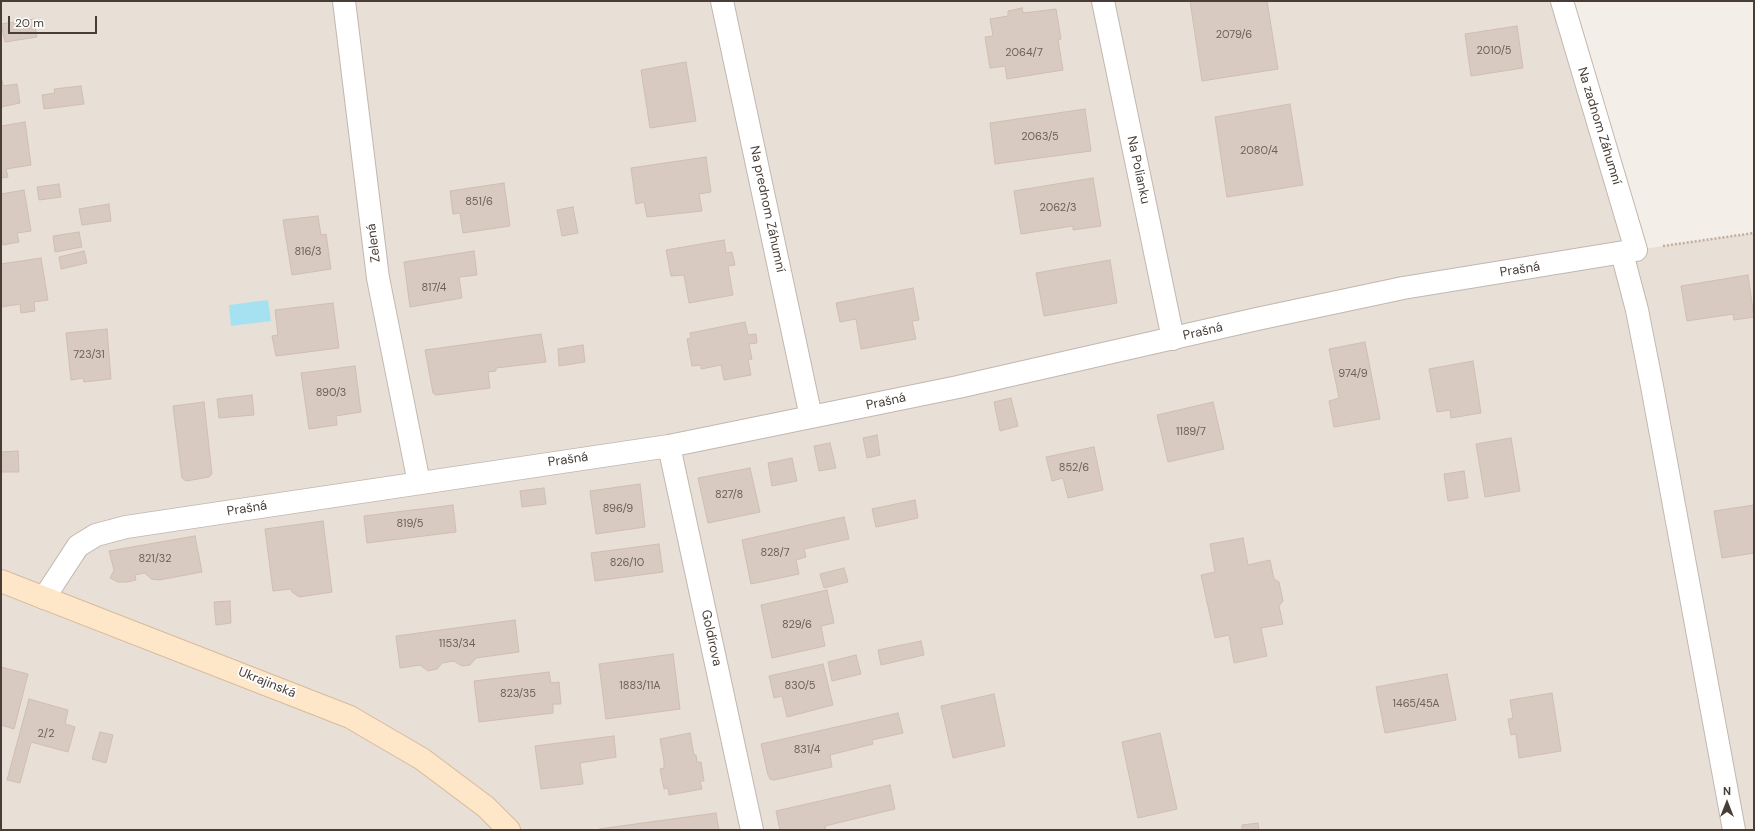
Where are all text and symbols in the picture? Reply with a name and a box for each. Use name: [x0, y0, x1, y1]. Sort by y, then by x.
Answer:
scale bar: [10, 8, 99, 34]
text: 20 m: [15, 15, 44, 31]
house number: 2079/6: [1216, 28, 1252, 42]
house number: 2010/5: [1477, 44, 1511, 58]
house number: 2064/7: [1005, 46, 1043, 60]
street label: Na zadnom Záhumní: [1574, 65, 1624, 187]
house number: 2063/5: [1021, 130, 1059, 144]
street label: Na Polianku: [1123, 135, 1153, 205]
street label: Na prednom Záhumní: [746, 144, 788, 274]
house number: 2080/4: [1240, 144, 1278, 158]
house number: 851/6: [465, 195, 493, 209]
house number: 2062/3: [1039, 201, 1077, 215]
street label: Zelená: [364, 223, 384, 263]
house number: 816/3: [295, 245, 321, 259]
street label: Prašná: [1499, 259, 1541, 281]
house number: 817/4: [421, 281, 447, 295]
street label: Prašná: [1182, 320, 1224, 344]
house number: 723/31: [73, 348, 105, 362]
house number: 974/9: [1338, 367, 1368, 381]
house number: 890/3: [316, 386, 346, 400]
street label: Prašná: [865, 390, 907, 414]
house number: 1189/7: [1176, 425, 1206, 439]
street label: Prašná: [547, 449, 589, 471]
house number: 852/6: [1059, 461, 1089, 475]
house number: 827/8: [715, 488, 743, 502]
street label: Prašná: [226, 498, 268, 520]
house number: 896/9: [603, 502, 633, 516]
house number: 819/5: [397, 517, 423, 531]
house number: 828/7: [760, 546, 790, 560]
house number: 821/32: [139, 552, 171, 566]
house number: 826/10: [610, 556, 644, 570]
street label: Goldírova: [697, 608, 725, 668]
house number: 829/6: [782, 618, 812, 632]
house number: 1153/34: [439, 637, 475, 651]
street label: Ukrajinská: [236, 664, 298, 702]
house number: 1883/11A: [619, 679, 661, 693]
house number: 830/5: [785, 679, 815, 693]
house number: 823/35: [500, 687, 536, 701]
house number: 1465/45A: [1393, 697, 1439, 711]
house number: 2/2: [38, 727, 54, 741]
house number: 831/4: [794, 743, 820, 757]
north arrow: [1707, 783, 1747, 823]
text: N: [1723, 784, 1731, 798]

